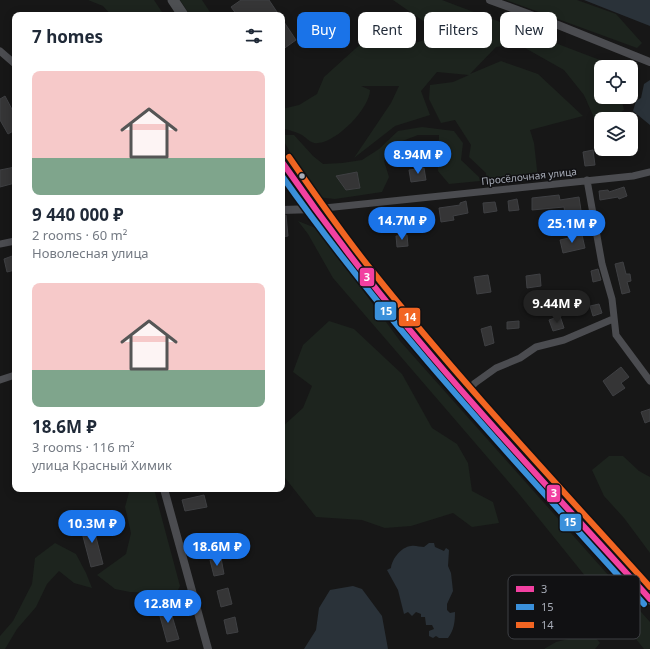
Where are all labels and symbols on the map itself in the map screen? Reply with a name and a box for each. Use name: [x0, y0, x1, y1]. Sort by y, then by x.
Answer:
pin: 8.94M ₽: [381, 141, 455, 175]
street label: Просёлочная улица: [481, 164, 577, 188]
unlabelled marker: [297, 171, 307, 181]
pin: 14.7M ₽: [365, 207, 439, 241]
pin: 25.1M ₽: [535, 210, 609, 244]
line badge: 3: [359, 267, 375, 287]
text: 3: [364, 269, 370, 284]
pin: 9.44M ₽: [520, 290, 594, 324]
line badge: 15: [374, 301, 397, 321]
text: 15: [380, 303, 392, 318]
line badge: 14: [398, 307, 421, 327]
text: 14: [404, 309, 417, 324]
line badge: 3: [546, 484, 561, 503]
text: 3: [551, 485, 557, 500]
pin: 10.3M ₽: [55, 510, 129, 544]
line badge: 15: [559, 513, 582, 532]
text: 15: [564, 514, 576, 529]
pin: 18.6M ₽: [180, 533, 254, 567]
legend: [508, 575, 640, 639]
text: 3: [541, 581, 547, 596]
pin: 12.8M ₽: [131, 590, 205, 624]
text: 15: [541, 599, 554, 614]
text: 14: [541, 617, 554, 632]

